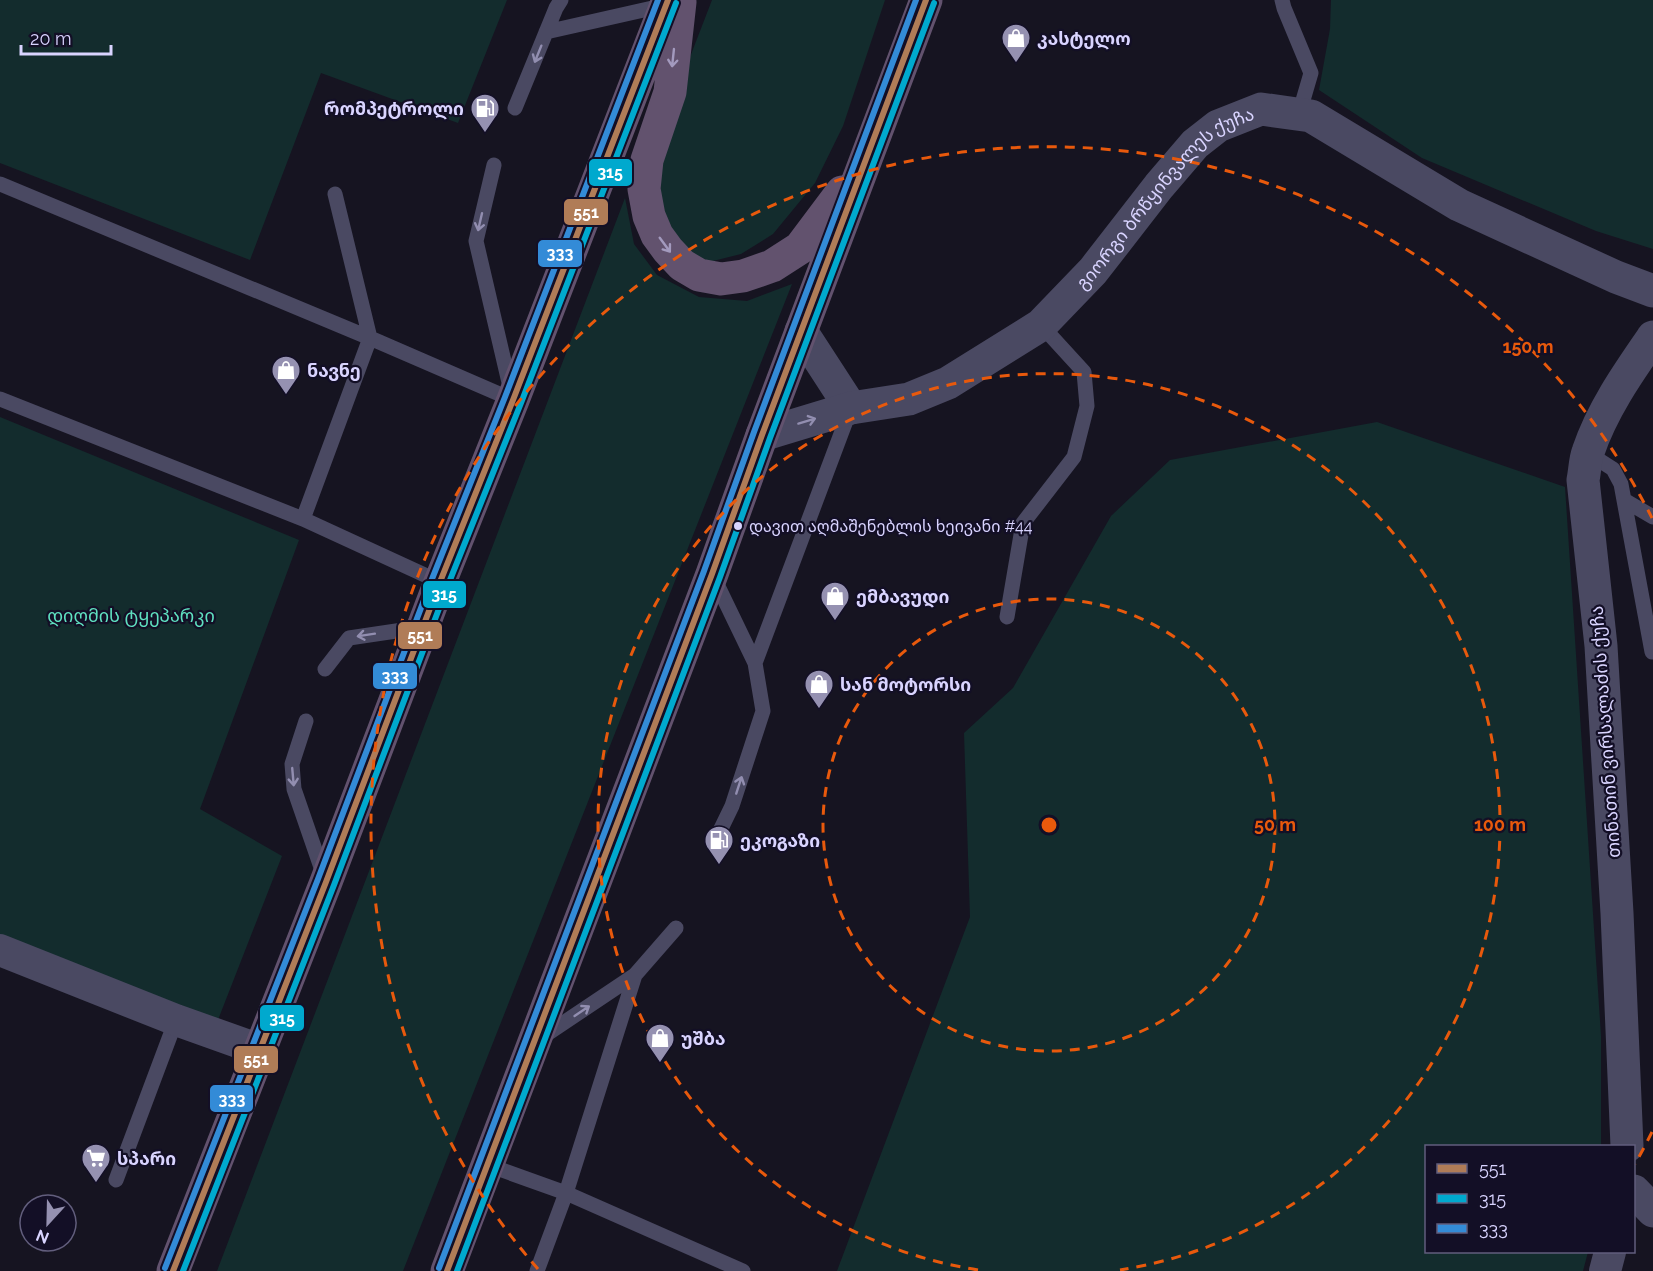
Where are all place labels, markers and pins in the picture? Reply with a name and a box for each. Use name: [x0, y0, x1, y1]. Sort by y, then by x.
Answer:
shop icon: კასტელო: [1000, 22, 1032, 64]
place label: კასტელო: [1037, 28, 1131, 50]
fuel station icon: რომპეტროლი: [469, 92, 501, 134]
place label: რომპეტროლი: [324, 98, 464, 120]
shop icon: ნავნე: [270, 354, 302, 396]
place label: ნავნე: [307, 360, 361, 381]
place label: დავით აღმაშენებლის ხეივანი #44: [749, 517, 1033, 537]
marker: დავით აღმაშენებლის ხეივანი #44: [732, 520, 744, 532]
shop icon: ემბავუდი: [819, 580, 851, 622]
place label: ემბავუდი: [856, 586, 949, 608]
shop icon: სან მოტორსი: [803, 668, 835, 710]
place label: სან მოტორსი: [840, 674, 971, 695]
centre of rings: [1039, 815, 1059, 835]
fuel station icon: ეკოგაზი: [703, 824, 735, 866]
place label: ეკოგაზი: [740, 830, 820, 851]
shop icon: უშბა: [644, 1022, 676, 1064]
place label: უშბა: [681, 1028, 725, 1049]
supermarket icon: სპარი: [80, 1142, 112, 1184]
place label: სპარი: [117, 1148, 176, 1169]

